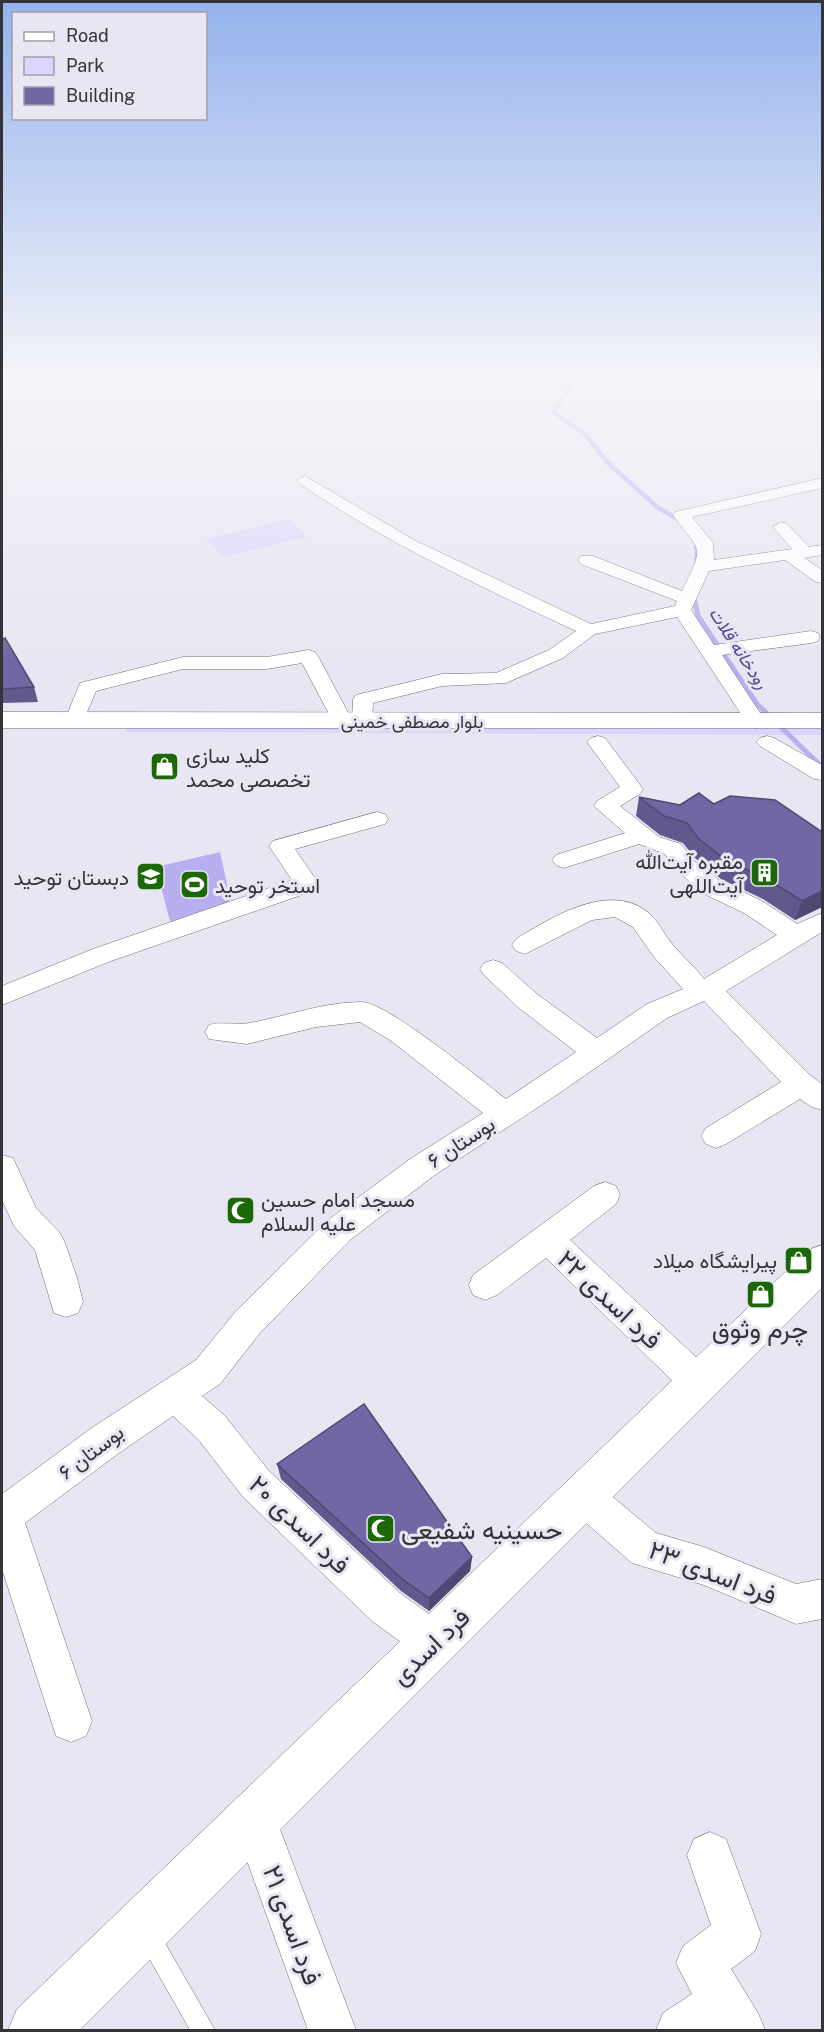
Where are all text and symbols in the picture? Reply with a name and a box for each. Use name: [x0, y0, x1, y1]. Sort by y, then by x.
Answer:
legend: [12, 12, 207, 120]
text: Road: [66, 25, 109, 46]
text: Park: [66, 55, 104, 76]
text: Building: [66, 85, 135, 106]
water label: رودخانه قلات: [704, 603, 773, 693]
street label: بلوار مصطفی خمینی: [341, 711, 483, 733]
place label: کلید سازی تخصصی محمد: [186, 743, 310, 792]
shop icon: کلید سازی تخصصی محمد: [149, 751, 181, 783]
place label: مقبره آیت‌الله آیت‌اللهی: [635, 849, 745, 899]
building icon: مقبره آیت‌الله آیت‌اللهی: [748, 857, 780, 889]
school or university icon: دبستان توحید: [134, 861, 166, 893]
place label: دبستان توحید: [14, 865, 129, 891]
sports icon: استخر توحید: [178, 869, 210, 901]
place label: استخر توحید: [215, 873, 320, 899]
street label: بوستان ۶: [423, 1111, 500, 1174]
place label: مسجد امام حسین علیه السلام: [261, 1187, 415, 1238]
mosque icon: مسجد امام حسین علیه السلام: [224, 1195, 256, 1227]
street label: فرد اسدی ۲۲: [551, 1243, 668, 1356]
shop icon: پیرایشگاه میلاد: [782, 1244, 814, 1276]
place label: پیرایشگاه میلاد: [653, 1248, 777, 1275]
shop icon: چرم وثوق: [744, 1278, 776, 1310]
place label: چرم وثوق: [712, 1313, 808, 1347]
street label: بوستان ۶: [53, 1419, 129, 1485]
street label: فرد اسدی ۲۰: [242, 1468, 357, 1580]
mosque icon: حسینیه شفیعی: [364, 1513, 396, 1545]
place label: حسینیه شفیعی: [401, 1514, 562, 1546]
street label: فرد اسدی ۲۳: [644, 1533, 781, 1611]
street label: فرد اسدی: [384, 1601, 476, 1692]
street label: فرد اسدی ۲۱: [256, 1861, 329, 1989]

